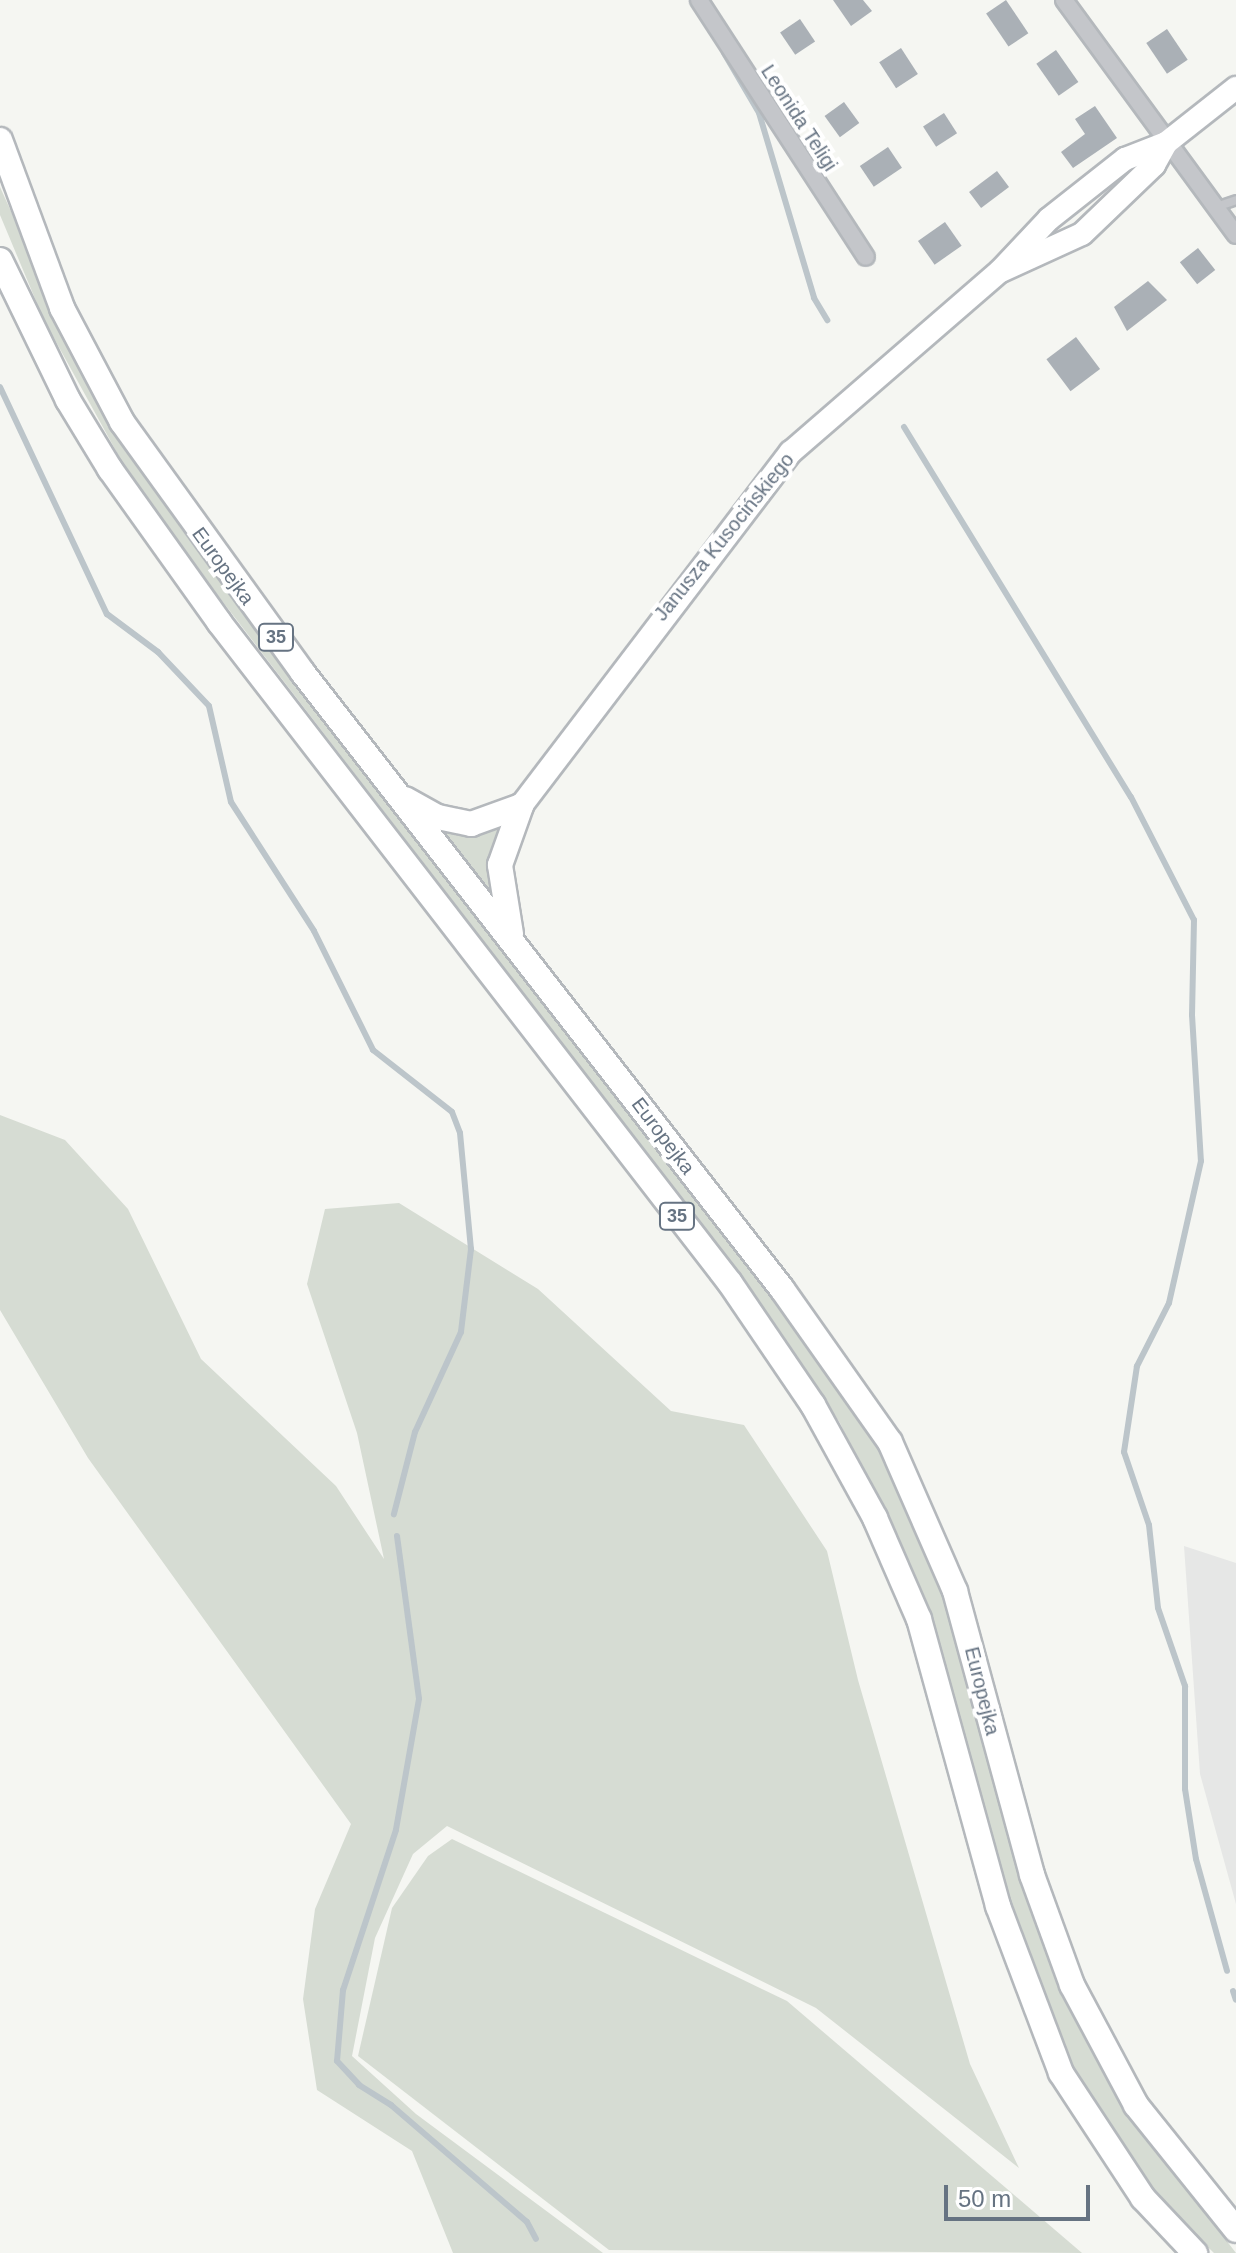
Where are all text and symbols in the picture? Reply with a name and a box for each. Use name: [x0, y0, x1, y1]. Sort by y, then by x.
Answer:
street label: Leonida Teligi: [756, 60, 842, 176]
street label: Janusza Kusocińskiego: [649, 448, 799, 626]
street label: Europejka: [187, 523, 259, 609]
road number: 35: [256, 623, 296, 651]
street label: Europejka: [626, 1093, 700, 1179]
road number: 35: [657, 1202, 697, 1230]
street label: Europejka: [959, 1644, 1005, 1738]
scale bar: [948, 2169, 1094, 2219]
text: 50 m: [958, 2185, 1011, 2212]

